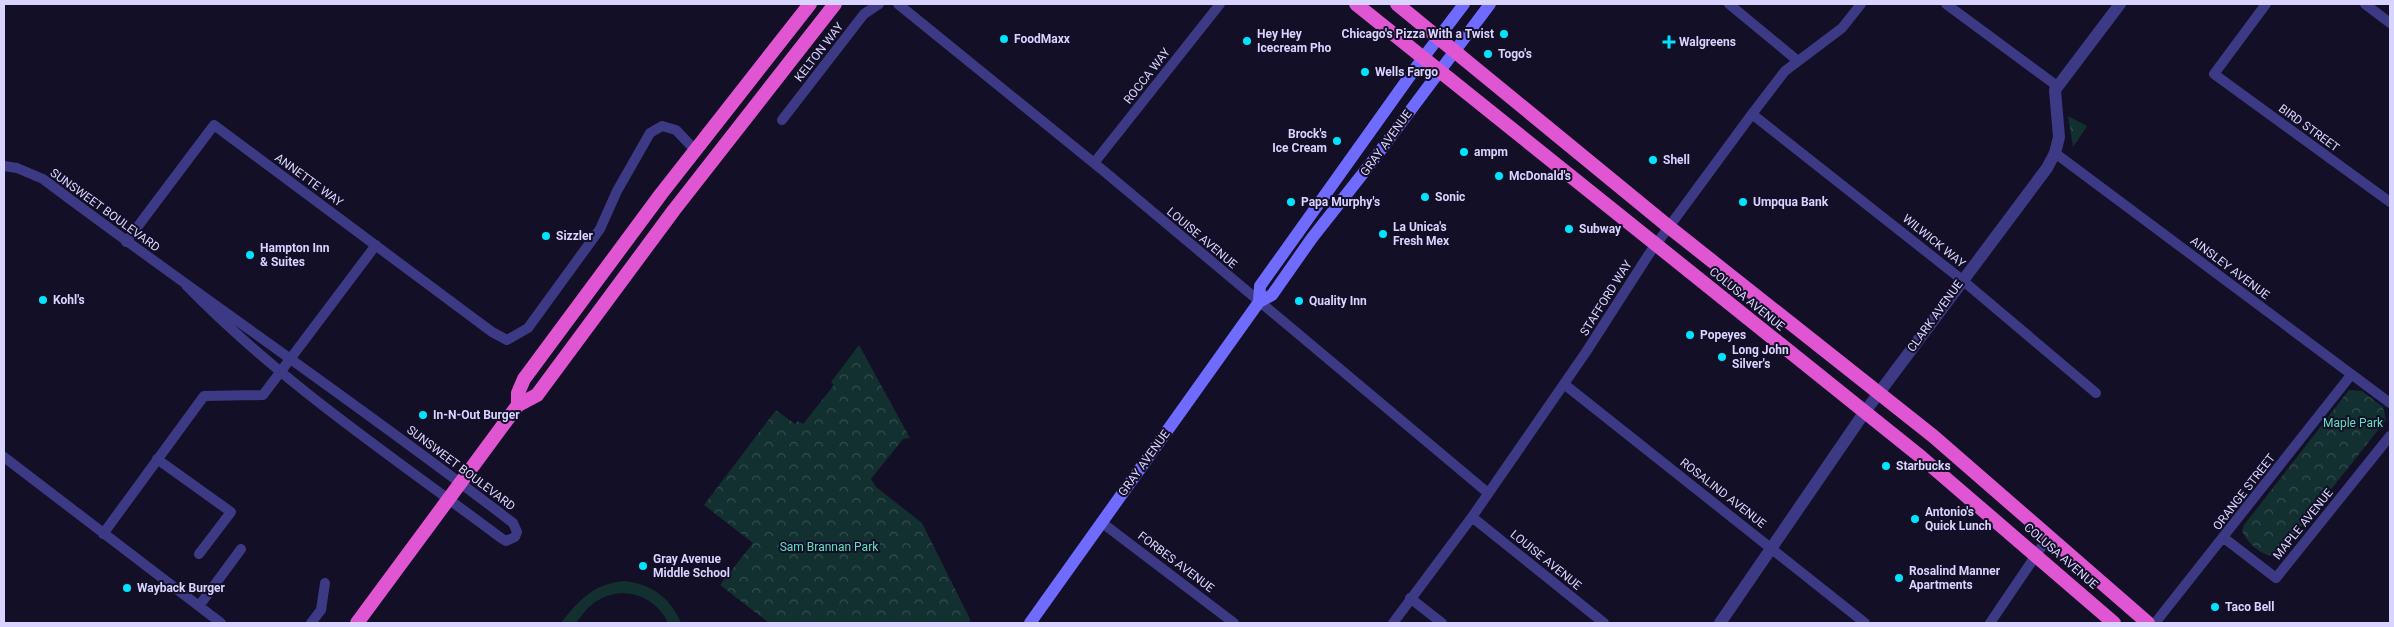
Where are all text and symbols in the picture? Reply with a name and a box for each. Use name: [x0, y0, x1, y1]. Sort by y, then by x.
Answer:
street label: KELTON WAY: [792, 19, 847, 84]
place label: Hey Hey Icecream Pho: [1257, 27, 1332, 55]
place label: Chicago's Pizza With a Twist: [1342, 27, 1494, 41]
marker: Chicago's Pizza With a Twist: [1498, 28, 1510, 40]
place label: FoodMaxx: [1014, 32, 1071, 46]
marker: FoodMaxx: [998, 33, 1010, 45]
marker: Hey Hey Icecream Pho: [1241, 35, 1253, 47]
place label: Walgreens: [1679, 35, 1736, 49]
marker: Walgreens: [1663, 36, 1675, 48]
street label: ROCCA WAY: [1121, 45, 1174, 107]
place label: Togo's: [1498, 47, 1532, 61]
marker: Togo's: [1482, 48, 1494, 60]
place label: Wells Fargo: [1375, 65, 1438, 79]
marker: Wells Fargo: [1359, 66, 1371, 78]
street label: BIRD STREET: [2276, 101, 2342, 155]
street label: GRAY AVENUE: [1357, 107, 1415, 179]
place label: Brock's Ice Cream: [1272, 127, 1327, 155]
marker: Brock's Ice Cream: [1331, 135, 1343, 147]
place label: ampm: [1474, 145, 1508, 159]
marker: ampm: [1458, 146, 1470, 158]
street label: ANNETTE WAY: [272, 151, 347, 210]
place label: Shell: [1663, 153, 1690, 167]
marker: Shell: [1647, 154, 1659, 166]
street label: SUNSWEET BOULEVARD: [47, 166, 163, 255]
place label: McDonald's: [1509, 169, 1571, 183]
marker: McDonald's: [1493, 170, 1505, 182]
place label: Sonic: [1435, 190, 1465, 204]
marker: Sonic: [1419, 191, 1431, 203]
place label: Papa Murphy's: [1301, 195, 1380, 209]
place label: Umpqua Bank: [1753, 195, 1829, 209]
marker: Papa Murphy's: [1285, 196, 1297, 208]
marker: Umpqua Bank: [1737, 196, 1749, 208]
street label: LOUISE AVENUE: [1164, 205, 1240, 272]
street label: WILWICK WAY: [1900, 211, 1969, 271]
place label: La Unica's Fresh Mex: [1393, 220, 1450, 248]
place label: Subway: [1579, 222, 1622, 236]
marker: Subway: [1563, 223, 1575, 235]
marker: La Unica's Fresh Mex: [1377, 228, 1389, 240]
place label: Sizzler: [556, 229, 593, 243]
marker: Sizzler: [540, 230, 552, 242]
street label: AINSLEY AVENUE: [2188, 234, 2272, 302]
place label: Hampton Inn & Suites: [260, 241, 330, 269]
marker: Hampton Inn & Suites: [244, 249, 256, 261]
street label: STAFFORD WAY: [1577, 257, 1635, 338]
street label: COLUSA AVENUE: [1707, 264, 1788, 334]
street label: CLARK AVENUE: [1904, 277, 1966, 355]
place label: Kohl's: [53, 293, 85, 307]
marker: Kohl's: [37, 294, 49, 306]
place label: Quality Inn: [1309, 294, 1367, 308]
marker: Quality Inn: [1293, 295, 1305, 307]
place label: Popeyes: [1700, 328, 1746, 342]
marker: Popeyes: [1684, 329, 1696, 341]
place label: Long John Silver's: [1732, 343, 1789, 371]
marker: Long John Silver's: [1716, 351, 1728, 363]
place label: In-N-Out Burger: [433, 408, 520, 422]
marker: In-N-Out Burger: [417, 409, 429, 421]
park label: Maple Park: [2323, 416, 2384, 430]
street label: SUNSWEET BOULEVARD: [404, 423, 518, 513]
street label: GRAY AVENUE: [1115, 427, 1173, 499]
street label: ORANGE STREET: [2210, 451, 2278, 533]
street label: ROSALIND AVENUE: [1677, 455, 1769, 531]
place label: Starbucks: [1896, 459, 1951, 473]
marker: Starbucks: [1880, 460, 1892, 472]
street label: MAPLE AVENUE: [2270, 486, 2336, 562]
place label: Antonio's Quick Lunch: [1925, 505, 1992, 533]
marker: Antonio's Quick Lunch: [1909, 513, 1921, 525]
street label: COLUSA AVENUE: [2021, 520, 2101, 592]
street label: LOUISE AVENUE: [1508, 527, 1584, 593]
street label: FORBES AVENUE: [1135, 529, 1217, 595]
park label: Sam Brannan Park: [780, 540, 879, 554]
place label: Gray Avenue Middle School: [653, 552, 730, 580]
marker: Gray Avenue Middle School: [637, 560, 649, 572]
place label: Rosalind Manner Apartments: [1909, 564, 2001, 592]
marker: Rosalind Manner Apartments: [1893, 572, 1905, 584]
place label: Wayback Burger: [137, 581, 225, 595]
marker: Wayback Burger: [121, 582, 133, 594]
place label: Taco Bell: [2225, 600, 2274, 614]
marker: Taco Bell: [2209, 601, 2221, 613]

